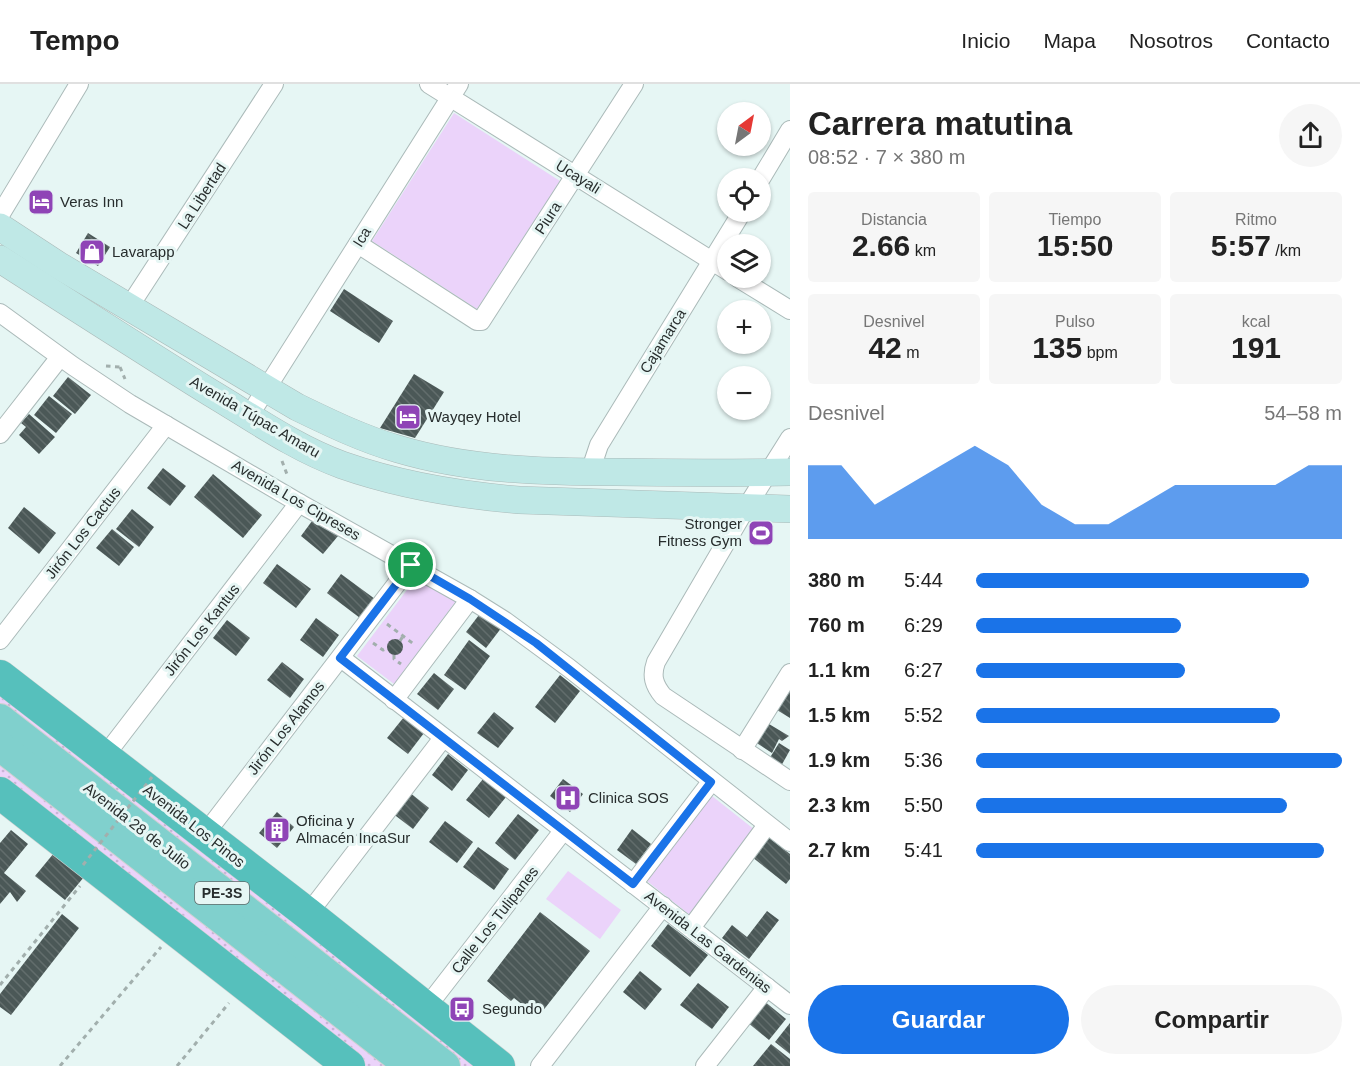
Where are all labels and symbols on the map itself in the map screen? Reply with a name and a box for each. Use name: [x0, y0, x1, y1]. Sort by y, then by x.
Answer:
north arrow: [717, 102, 771, 156]
street label: Ucayali: [553, 156, 604, 197]
street label: La Libertad: [174, 160, 229, 232]
hotel icon: Veras Inn: [26, 187, 56, 217]
place label: Veras Inn: [60, 193, 123, 210]
street label: Piura: [531, 198, 565, 237]
street label: Ica: [349, 223, 374, 250]
shop icon: Lavarapp: [77, 237, 107, 267]
place label: Lavarapp: [112, 243, 175, 260]
street label: Cajamarca: [636, 305, 689, 376]
street label: Avenida Túpac Amaru: [187, 372, 323, 461]
hotel icon: Wayqey Hotel: [393, 402, 423, 432]
place label: Wayqey Hotel: [428, 408, 521, 425]
street label: Avenida Los Cipreses: [229, 456, 364, 543]
street label: Jirón Los Cactus: [42, 483, 124, 582]
place label: Stronger Fitness Gym: [658, 515, 742, 549]
sports icon: Stronger Fitness Gym: [746, 518, 776, 548]
pin: [385, 539, 436, 590]
street label: Jirón Los Kantus: [161, 580, 243, 679]
street label: Jirón Los Alamos: [244, 677, 327, 778]
street label: Avenida 28 de Julio: [81, 779, 194, 873]
street label: Avenida Los Pinos: [140, 781, 248, 870]
hospital icon: Clinica SOS: [553, 783, 583, 813]
place label: Clinica SOS: [588, 789, 669, 806]
place label: Oficina y Almacén IncaSur: [296, 812, 410, 846]
building icon: Oficina y Almacén IncaSur: [262, 815, 292, 845]
street label: Calle Los Tulipanes: [448, 863, 542, 977]
road number: PE-3S: [195, 882, 249, 904]
street label: Avenida Las Gardenias: [642, 887, 775, 996]
bus stop icon: Segundo: [447, 994, 477, 1024]
place label: Segundo: [482, 1000, 542, 1017]

